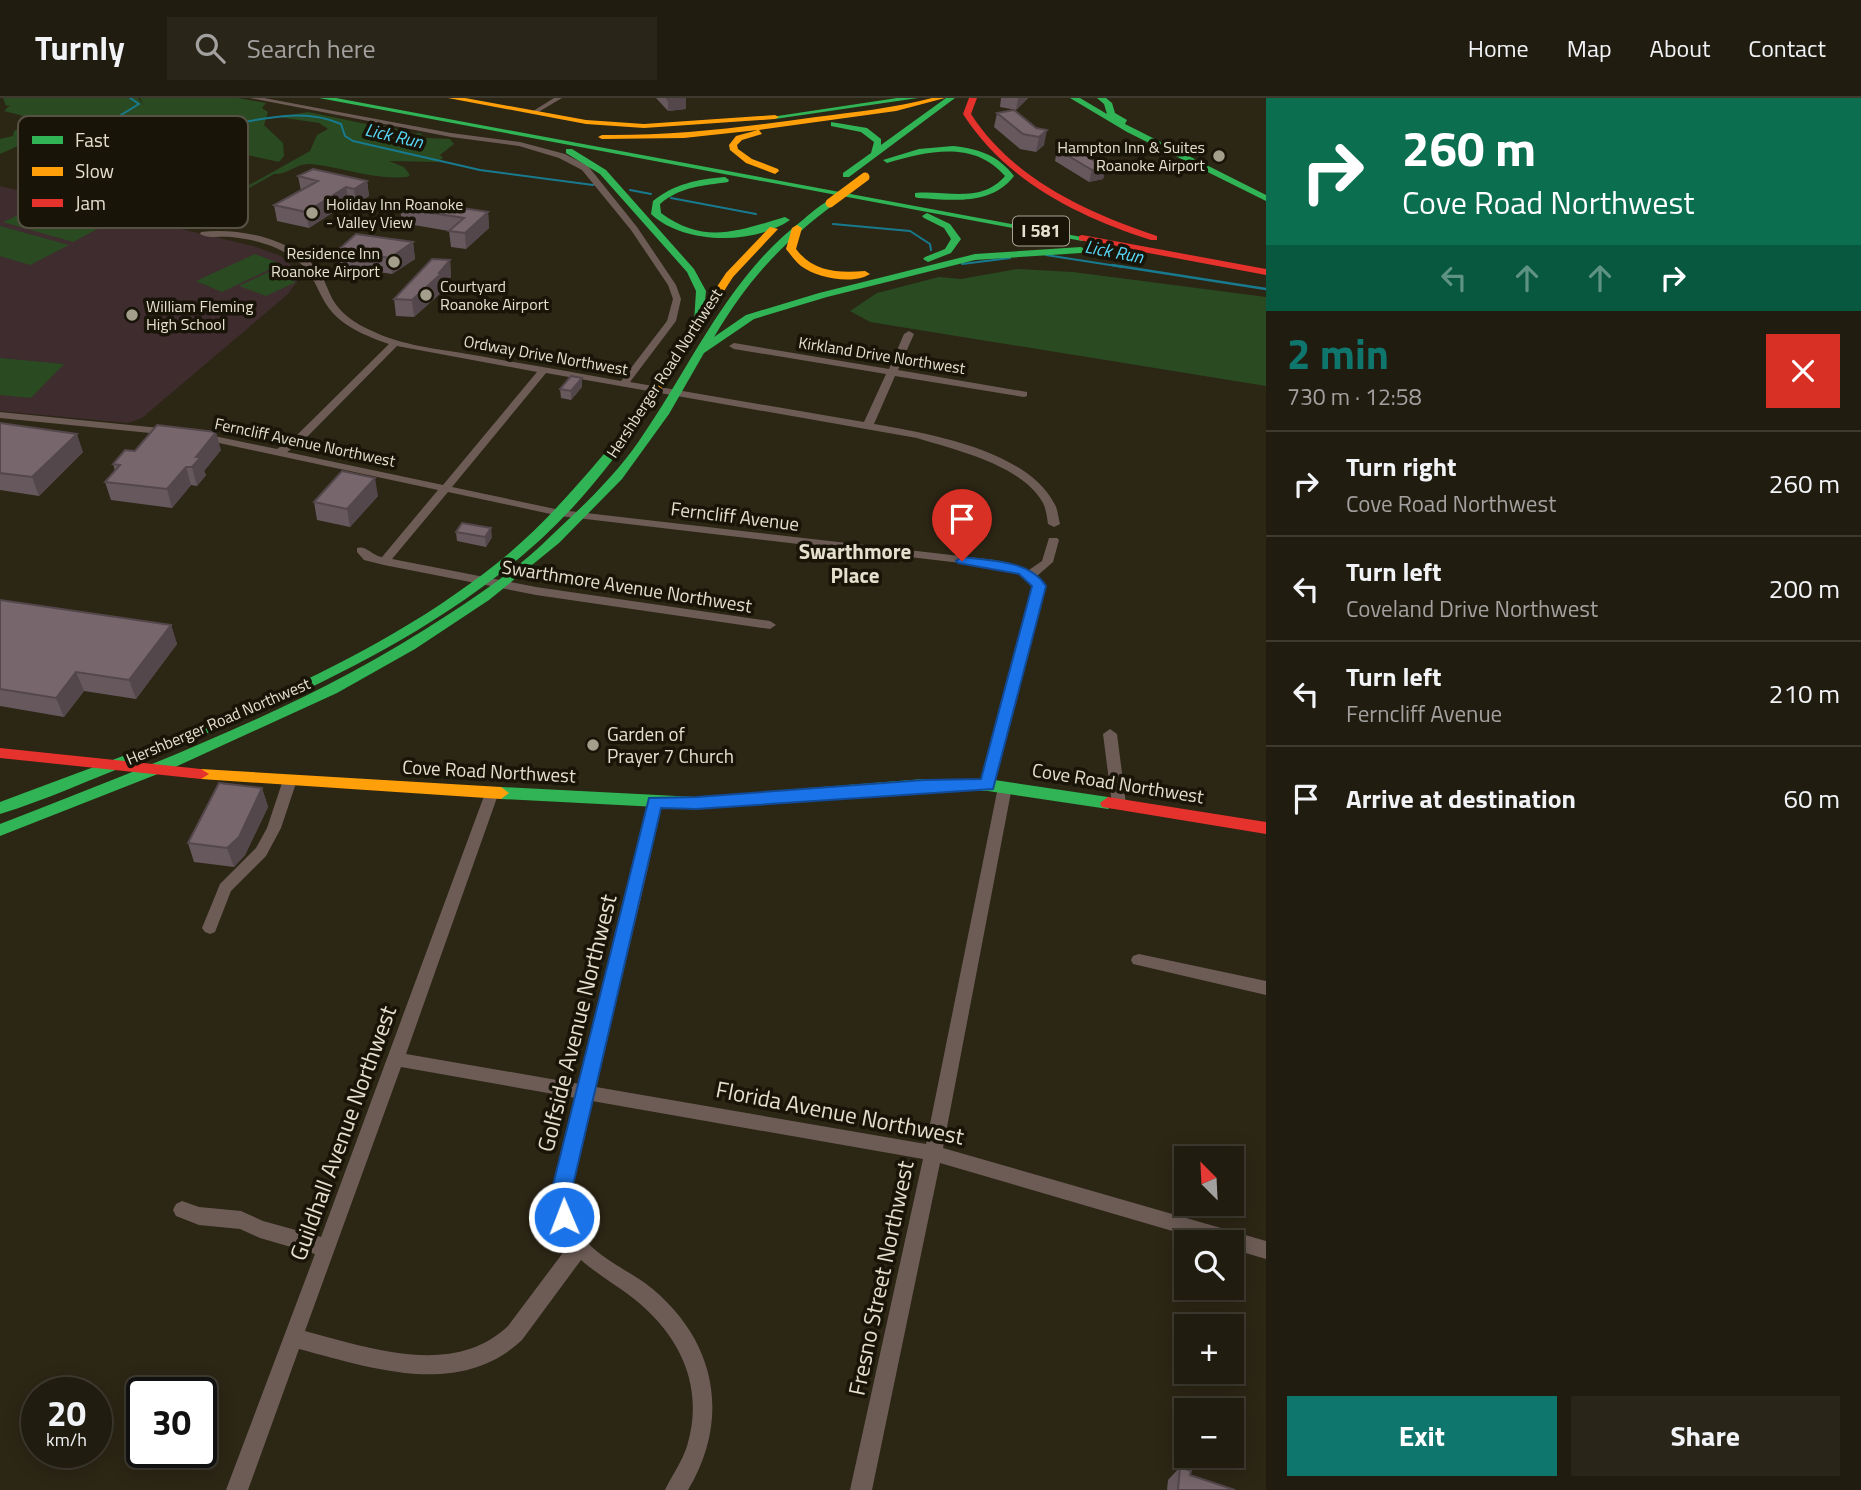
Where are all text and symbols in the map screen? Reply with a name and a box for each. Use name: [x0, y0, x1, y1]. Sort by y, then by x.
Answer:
search box: [167, 17, 657, 80]
text: Turnly: [35, 23, 125, 73]
icon: search: [191, 29, 229, 67]
text: Search here: [247, 29, 376, 68]
text: Home: [1468, 30, 1529, 66]
text: Map: [1567, 30, 1612, 66]
text: About: [1650, 30, 1710, 66]
text: Contact: [1748, 30, 1826, 66]
text: 260 m: [1402, 110, 1536, 185]
legend: [18, 116, 248, 228]
water label: Lick Run: [362, 116, 427, 156]
text: Fast: [75, 125, 110, 154]
icon: right: [1287, 126, 1378, 217]
place label: Hampton Inn & Suites Roanoke Airport: [1057, 135, 1205, 177]
marker: Hampton Inn & Suites Roanoke Airport: [1211, 148, 1227, 164]
text: Slow: [75, 156, 114, 185]
text: Cove Road Northwest: [1402, 178, 1695, 226]
text: Jam: [75, 188, 106, 217]
place label: Holiday Inn Roanoke - Valley View: [326, 192, 463, 234]
marker: Holiday Inn Roanoke - Valley View: [304, 205, 320, 221]
road number: I 581: [1013, 216, 1069, 246]
water label: Lick Run: [1083, 233, 1147, 271]
place label: Residence Inn Roanoke Airport: [271, 241, 380, 283]
marker: Residence Inn Roanoke Airport: [386, 254, 402, 270]
icon: left: [1435, 259, 1473, 297]
icon: ahead: [1508, 259, 1546, 297]
icon: ahead: [1581, 259, 1619, 297]
icon: right: [1654, 259, 1692, 297]
place label: Courtyard Roanoke Airport: [440, 274, 549, 316]
street label: Hershberger Road Northwest: [600, 283, 728, 463]
marker: Courtyard Roanoke Airport: [418, 287, 434, 303]
place label: William Fleming High School: [146, 294, 253, 336]
marker: William Fleming High School: [124, 307, 140, 323]
text: 2 min: [1287, 321, 1389, 385]
street label: Ordway Drive Northwest: [462, 329, 630, 381]
street label: Kirkland Drive Northwest: [797, 330, 968, 380]
button: close: [1766, 334, 1840, 408]
text: 730 m · 12:58: [1287, 379, 1422, 414]
street label: Ferncliff Avenue Northwest: [212, 411, 398, 473]
text: Turn right: [1346, 447, 1457, 486]
text: 260 m: [1769, 464, 1840, 503]
icon: right: [1287, 465, 1325, 503]
text: Cove Road Northwest: [1346, 486, 1556, 521]
pin: [932, 489, 992, 561]
street label: Ferncliff Avenue: [669, 493, 801, 538]
icon: arrive: [943, 500, 981, 538]
district label: Swarthmore Place: [799, 535, 911, 591]
street label: Swarthmore Avenue Northwest: [500, 551, 755, 620]
text: Turn left: [1346, 552, 1441, 591]
text: 200 m: [1769, 569, 1840, 608]
icon: left: [1287, 570, 1325, 608]
text: Coveland Drive Northwest: [1346, 591, 1598, 626]
text: Turn left: [1346, 657, 1441, 696]
street label: Hershberger Road Northwest: [122, 671, 314, 771]
text: 210 m: [1769, 674, 1840, 713]
icon: left: [1287, 675, 1325, 713]
text: Ferncliff Avenue: [1346, 696, 1502, 731]
place label: Garden of Prayer 7 Church: [607, 719, 734, 770]
marker: Garden of Prayer 7 Church: [585, 737, 601, 753]
street label: Cove Road Northwest: [402, 751, 577, 790]
street label: Cove Road Northwest: [1030, 755, 1206, 810]
text: Arrive at destination: [1346, 779, 1576, 818]
text: 60 m: [1783, 779, 1840, 818]
icon: arrive: [1287, 780, 1325, 818]
street label: Golfside Avenue Northwest: [528, 890, 625, 1155]
street label: Guildhall Avenue Northwest: [280, 1000, 405, 1265]
street label: Florida Avenue Northwest: [713, 1071, 967, 1154]
north arrow: [1174, 1146, 1244, 1216]
map controls: [1174, 1146, 1244, 1468]
street label: Fresno Street Northwest: [839, 1157, 922, 1399]
position arrow: [527, 1180, 601, 1254]
button: search: [1174, 1230, 1244, 1300]
button: +: [1174, 1314, 1244, 1384]
speed limit sign: 30: [126, 1377, 217, 1468]
text: 20: [47, 1386, 86, 1440]
button: Exit: [1287, 1396, 1557, 1476]
button: Share: [1571, 1396, 1840, 1476]
button: −: [1174, 1398, 1244, 1468]
text: km/h: [46, 1426, 87, 1453]

